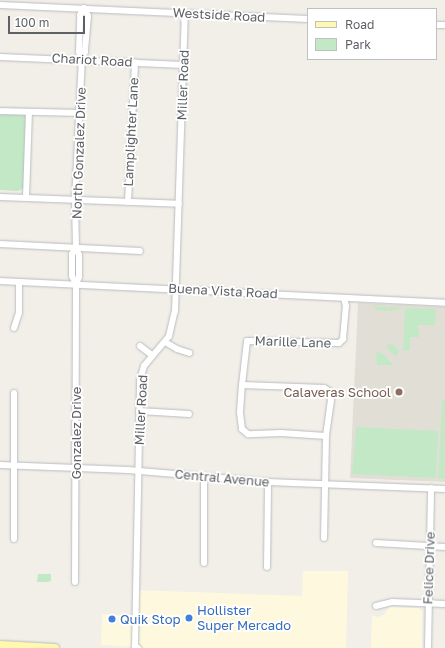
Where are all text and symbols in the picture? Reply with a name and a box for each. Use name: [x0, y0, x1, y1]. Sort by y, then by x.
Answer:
street label: Westside Road: [172, 5, 266, 25]
scale bar: [10, 8, 87, 34]
legend: [307, 8, 437, 60]
text: 100 m: [15, 15, 49, 30]
text: Road: [345, 17, 374, 32]
text: Park: [345, 37, 371, 52]
street label: Miller Road: [174, 49, 192, 121]
street label: Chariot Road: [51, 50, 133, 70]
street label: Lamplighter Lane: [120, 77, 142, 187]
street label: North Gonzalez Drive: [69, 87, 89, 219]
street label: Buena Vista Road: [168, 280, 278, 302]
street label: Marille Lane: [255, 333, 331, 351]
street label: Miller Road: [131, 374, 151, 446]
place label: Calaveras School: [283, 384, 391, 400]
street label: Gonzalez Drive: [68, 387, 84, 479]
marker: Calaveras School: [394, 387, 404, 397]
street label: Central Avenue: [174, 466, 270, 490]
street label: Felice Drive: [420, 531, 438, 605]
place label: Hollister Super Mercado: [197, 603, 291, 634]
place label: Quik Stop: [120, 611, 181, 627]
marker: Hollister Super Mercado: [184, 613, 194, 623]
marker: Quik Stop: [107, 614, 117, 624]

